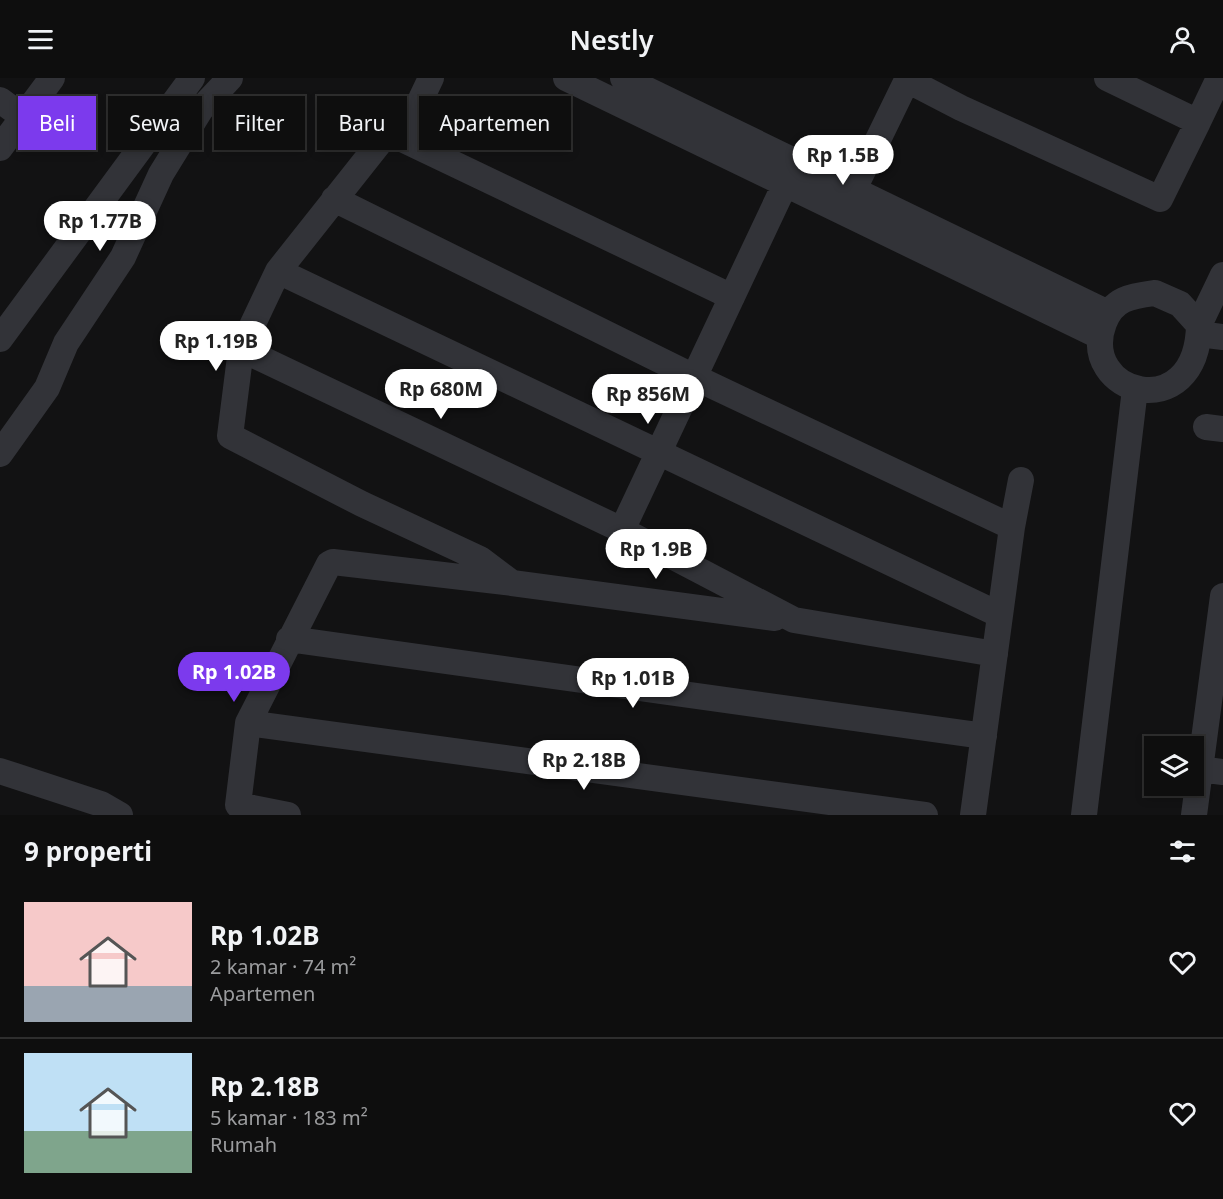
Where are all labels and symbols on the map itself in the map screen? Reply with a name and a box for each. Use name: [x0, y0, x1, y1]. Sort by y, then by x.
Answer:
pin: Rp 1.5B: [788, 135, 898, 186]
pin: Rp 1.77B: [38, 201, 162, 252]
pin: Rp 1.19B: [154, 321, 278, 372]
pin: Rp 680M: [386, 369, 496, 420]
pin: Rp 856M: [593, 374, 703, 425]
pin: Rp 1.9B: [601, 529, 711, 580]
pin: Rp 1.02B: [172, 652, 296, 703]
pin: Rp 1.01B: [571, 658, 695, 709]
pin: Rp 2.18B: [522, 740, 646, 791]

